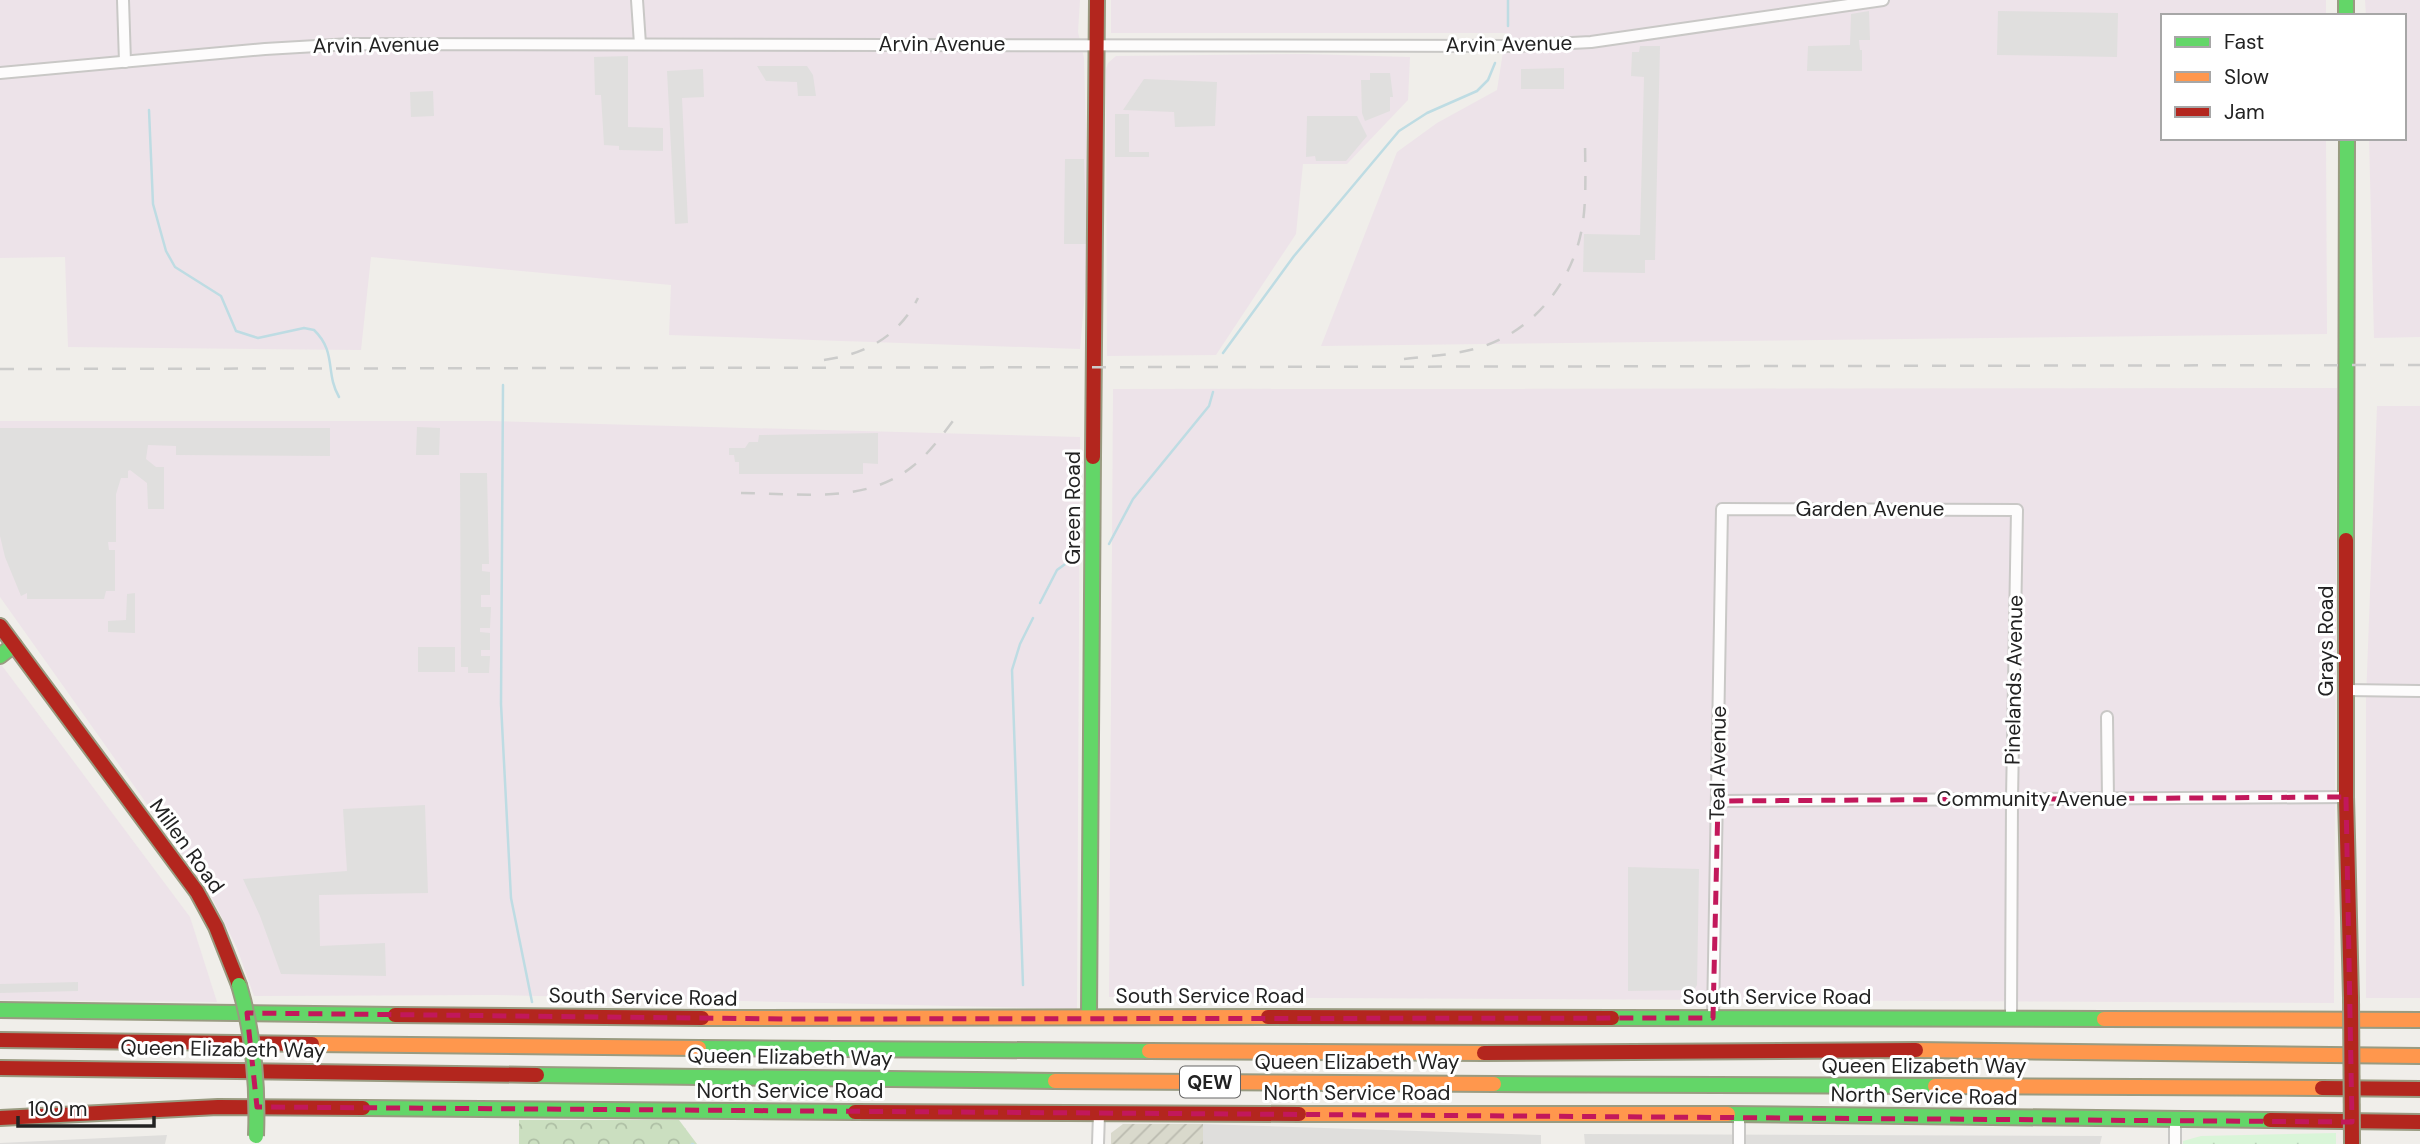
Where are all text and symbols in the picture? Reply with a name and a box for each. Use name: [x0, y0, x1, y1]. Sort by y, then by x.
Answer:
legend: [2161, 14, 2406, 140]
text: Fast: [2224, 28, 2264, 56]
street label: Arvin Avenue: [1445, 29, 1573, 59]
street label: Arvin Avenue: [312, 30, 440, 60]
street label: Arvin Avenue: [879, 30, 1005, 58]
text: Slow: [2224, 63, 2269, 91]
text: Jam: [2224, 98, 2265, 126]
street label: Green Road: [1059, 451, 1087, 565]
street label: Garden Avenue: [1796, 495, 1944, 523]
street label: Grays Road: [2312, 586, 2340, 696]
street label: Pinelands Avenue: [1999, 595, 2029, 765]
street label: Teal Avenue: [1703, 705, 1733, 821]
street label: Community Avenue: [1937, 785, 2128, 813]
street label: Millen Road: [143, 793, 231, 899]
street label: South Service Road: [548, 981, 738, 1013]
street label: South Service Road: [1116, 982, 1304, 1010]
street label: South Service Road: [1683, 983, 1871, 1011]
street label: Queen Elizabeth Way: [120, 1033, 326, 1065]
street label: Queen Elizabeth Way: [687, 1041, 893, 1073]
street label: Queen Elizabeth Way: [1254, 1048, 1460, 1076]
street label: Queen Elizabeth Way: [1821, 1052, 2027, 1080]
road number: QEW: [1180, 1066, 1240, 1098]
street label: North Service Road: [696, 1077, 884, 1105]
street label: North Service Road: [1263, 1079, 1451, 1107]
street label: North Service Road: [1830, 1080, 2018, 1112]
scale bar: [18, 1084, 154, 1128]
text: 100 m: [28, 1095, 88, 1123]

